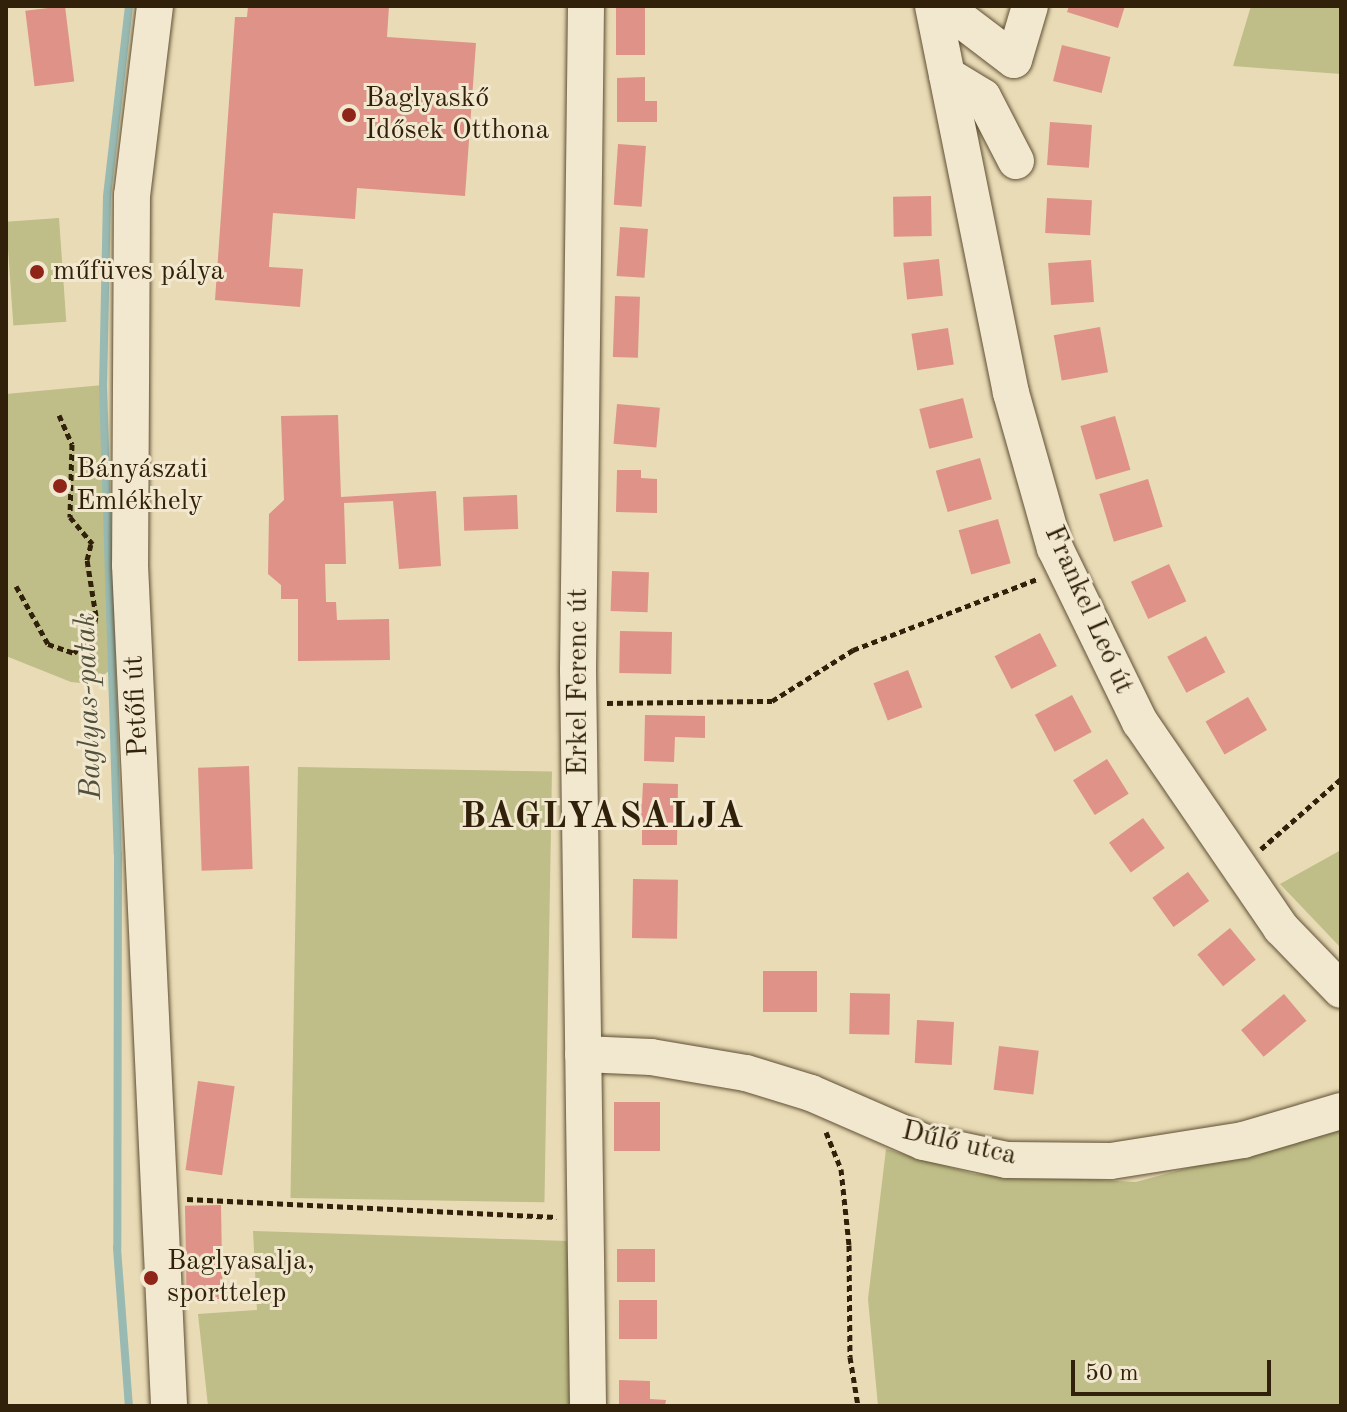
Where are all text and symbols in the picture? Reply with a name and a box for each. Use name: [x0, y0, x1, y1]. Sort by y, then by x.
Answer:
place label: Baglyaskő Idősek Otthona: [365, 82, 549, 148]
marker: Baglyaskő Idősek Otthona: [340, 106, 358, 124]
place label: műfüves pálya: [53, 255, 224, 289]
marker: műfüves pálya: [28, 263, 46, 281]
place label: Bányászati Emlékhely: [76, 453, 208, 519]
marker: Bányászati Emlékhely: [51, 477, 69, 495]
street label: Frankel Leó út: [1036, 521, 1140, 699]
street label: Erkel Ferenc út: [562, 588, 596, 776]
water label: Baglyas-patak: [68, 612, 110, 800]
street label: Petőfi út: [118, 654, 156, 758]
district label: BAGLYASALJA: [461, 797, 745, 841]
street label: Dűlő utca: [898, 1114, 1020, 1174]
place label: Baglyasalja, sporttelep: [167, 1245, 315, 1311]
marker: Baglyasalja, sporttelep: [142, 1269, 160, 1287]
scale bar: [1075, 1344, 1275, 1394]
text: 50 m: [1085, 1362, 1139, 1386]

